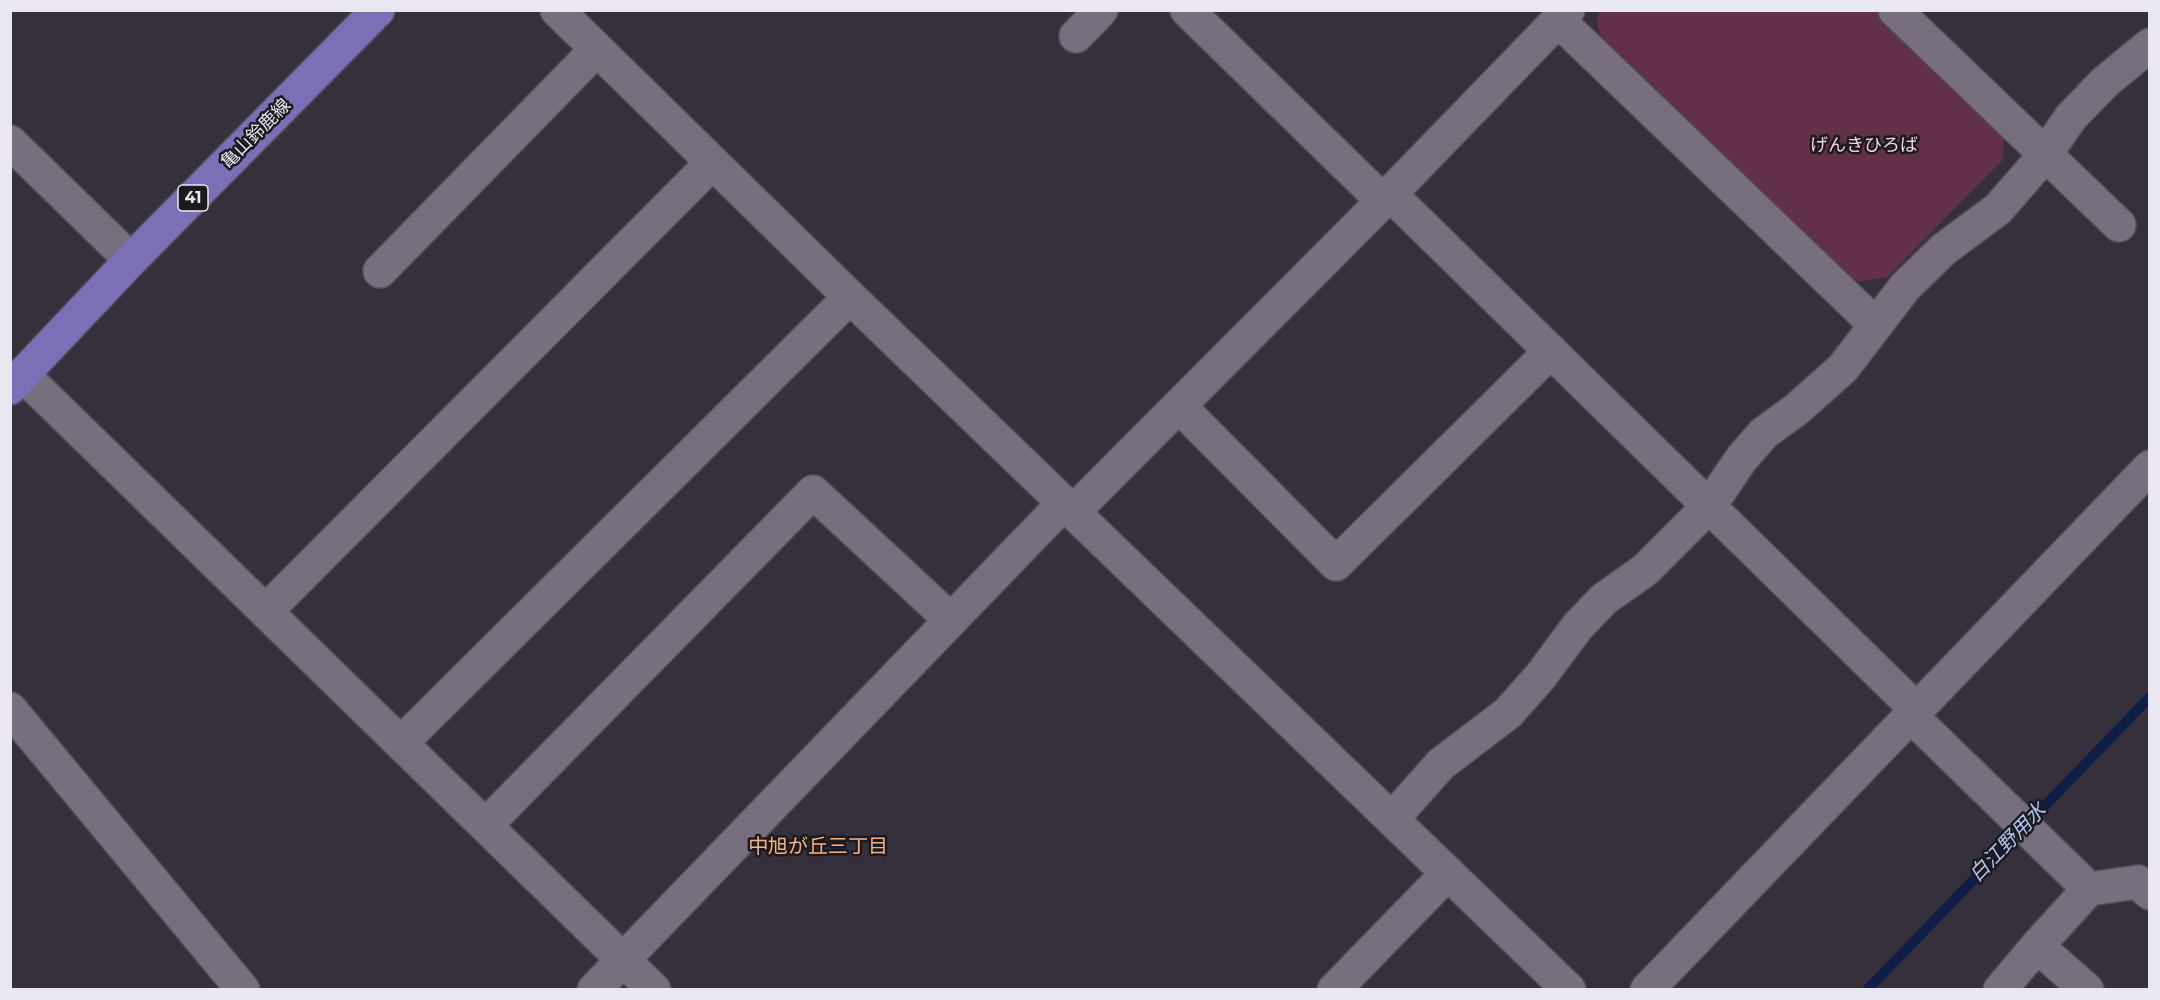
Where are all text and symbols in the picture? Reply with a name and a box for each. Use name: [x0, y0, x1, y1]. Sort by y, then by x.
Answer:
street label: 亀山鈴鹿線: [217, 95, 295, 173]
park label: げんきひろば: [1810, 135, 1918, 157]
road number: 41: [178, 185, 208, 211]
water label: 白江野用水: [1965, 799, 2051, 887]
district label: 中旭が丘三丁目: [748, 835, 888, 859]

